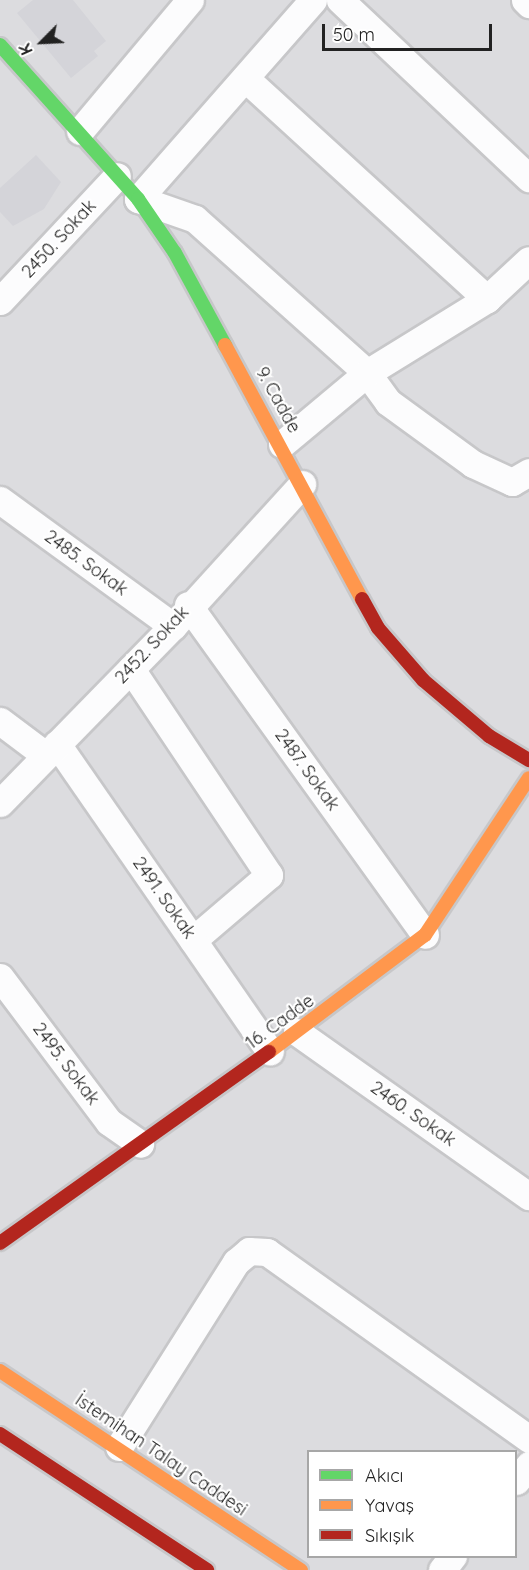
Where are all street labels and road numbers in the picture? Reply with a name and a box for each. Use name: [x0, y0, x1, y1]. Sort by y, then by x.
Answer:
street label: 2450. Sokak: [17, 195, 101, 283]
street label: 9. Cadde: [251, 363, 305, 437]
street label: 2485. Sokak: [40, 526, 132, 600]
street label: 2452. Sokak: [111, 602, 193, 688]
street label: 2487. Sokak: [270, 725, 344, 815]
street label: 2491. Sokak: [128, 853, 200, 943]
street label: 16. Cadde: [242, 990, 318, 1054]
street label: 2495. Sokak: [28, 1019, 104, 1109]
street label: 2460. Sokak: [366, 1077, 460, 1151]
street label: İstemihan Talay Caddesi: [71, 1389, 251, 1521]

